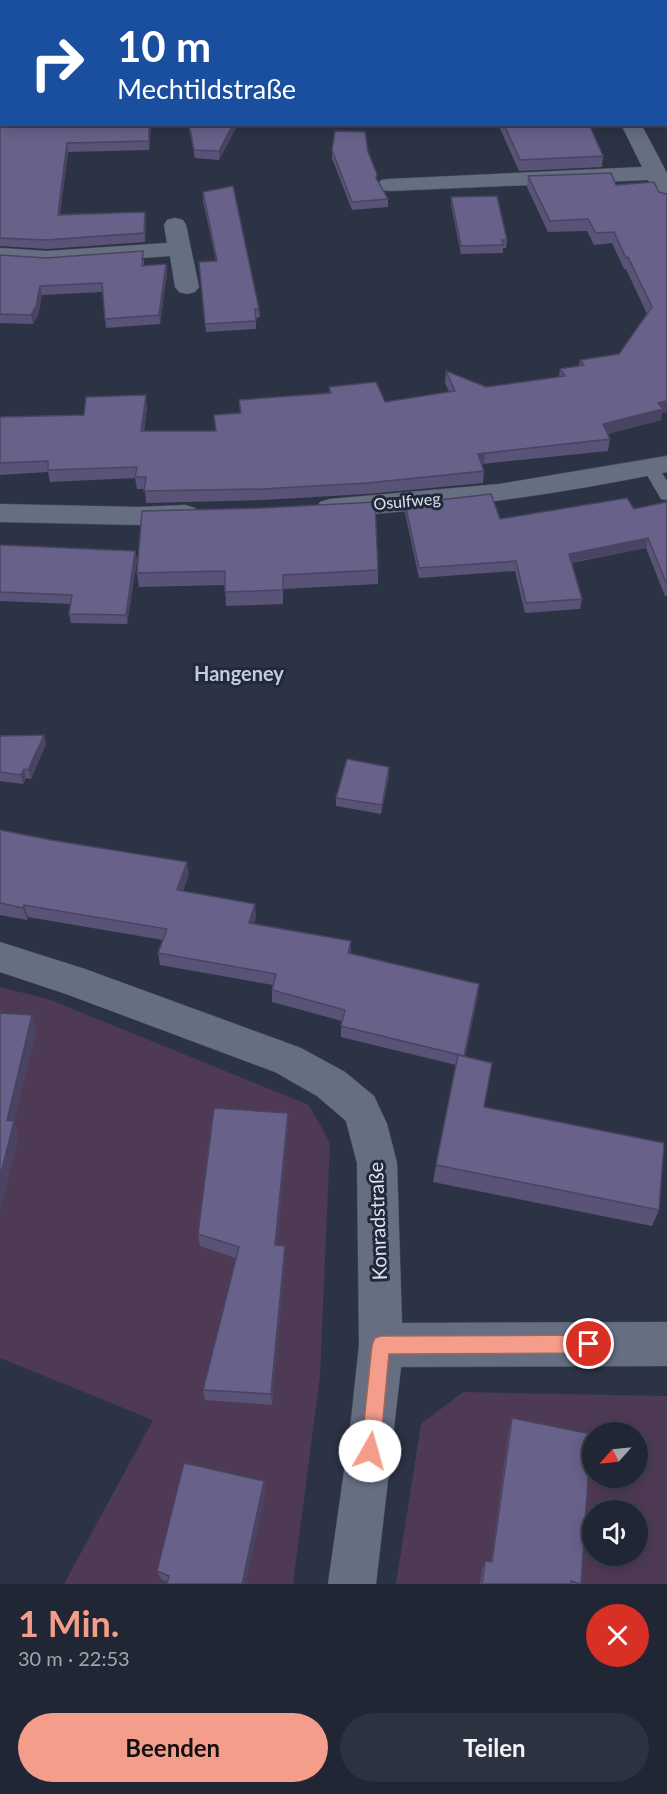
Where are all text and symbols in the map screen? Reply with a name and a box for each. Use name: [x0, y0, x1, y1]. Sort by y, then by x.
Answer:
text: 10 m: [117, 21, 211, 71]
icon: right: [18, 24, 96, 102]
text: Mechtildstraße: [117, 72, 296, 105]
street label: Osulfweg: [373, 488, 441, 513]
district label: Hangeney: [194, 661, 284, 685]
street label: Konradstraße: [363, 1161, 391, 1281]
pin: [563, 1318, 614, 1369]
icon: arrive: [572, 1327, 605, 1360]
position arrow: [338, 1419, 402, 1483]
north arrow: [582, 1422, 648, 1488]
map controls: [582, 1422, 648, 1566]
button: sound: [582, 1500, 648, 1566]
text: 1 Min.: [18, 1601, 119, 1645]
button: close: [586, 1604, 649, 1667]
text: 30 m · 22:53: [18, 1646, 130, 1670]
button: Beenden: [18, 1713, 328, 1782]
button: Teilen: [340, 1713, 649, 1782]

